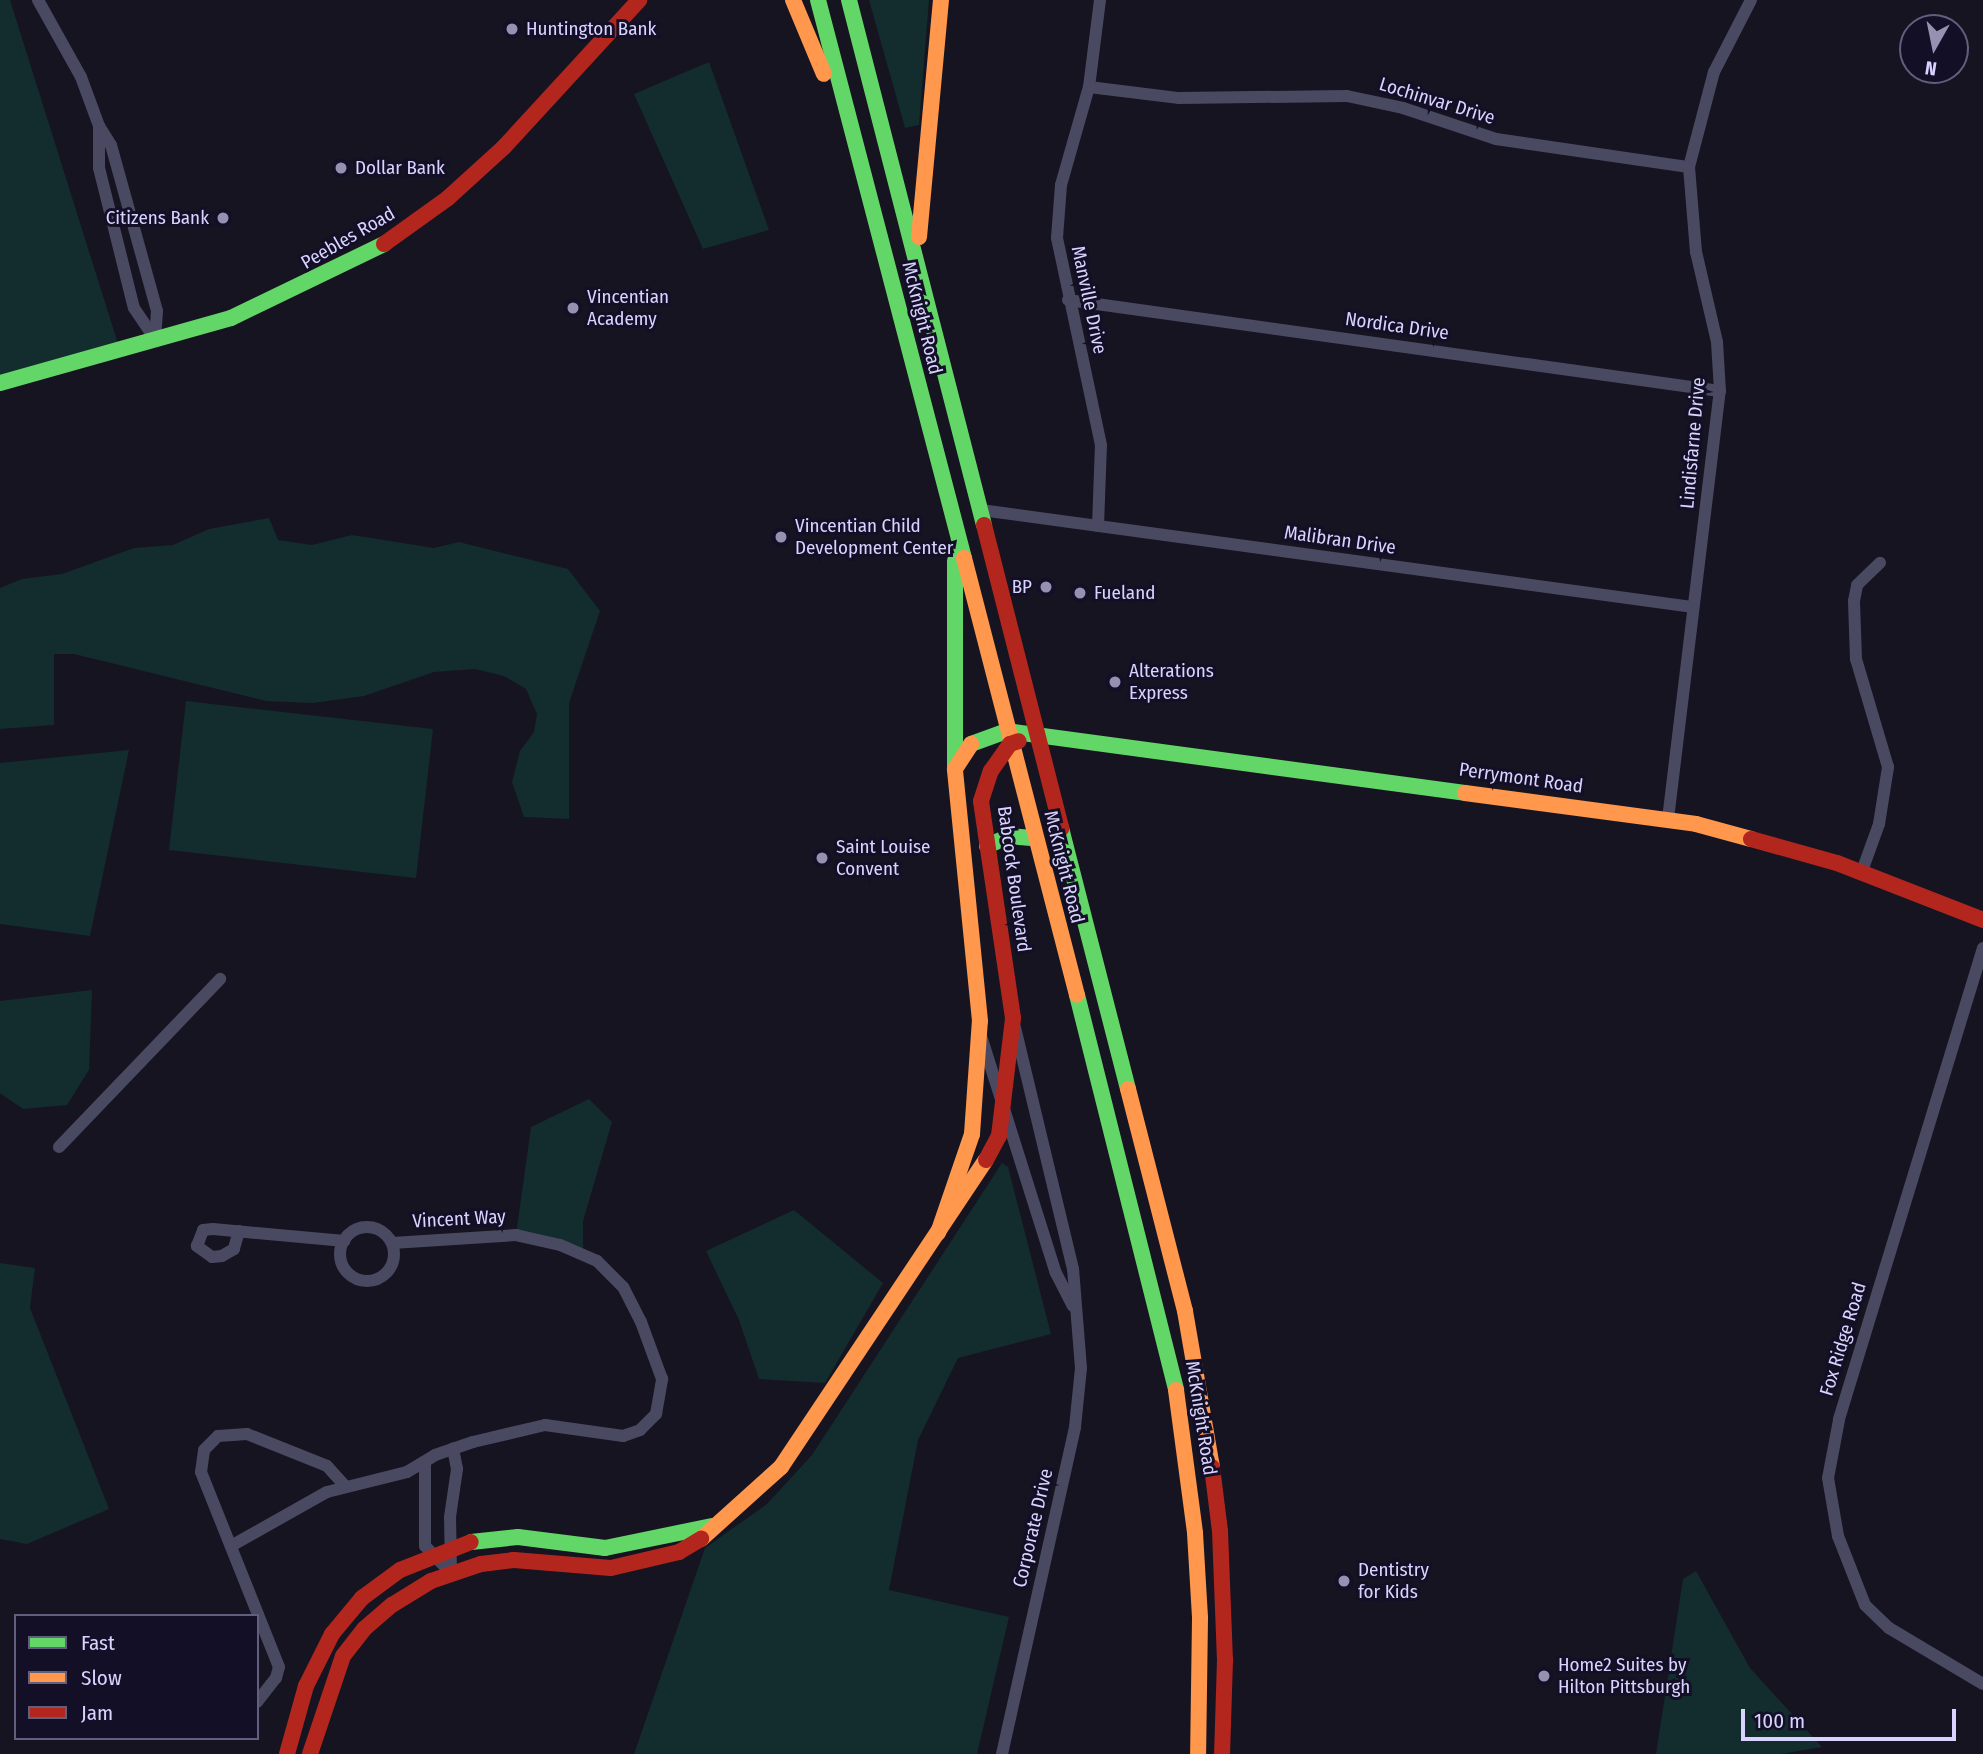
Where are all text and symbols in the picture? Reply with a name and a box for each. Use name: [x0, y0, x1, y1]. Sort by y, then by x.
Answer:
north arrow: [1899, 14, 1969, 84]
place label: Huntington Bank: [526, 18, 656, 40]
marker: Huntington Bank: [504, 21, 520, 37]
text: N: [1924, 56, 1938, 81]
street label: Lochinvar Drive: [1376, 73, 1498, 129]
place label: Dollar Bank: [355, 157, 445, 179]
marker: Dollar Bank: [333, 160, 349, 176]
street label: Peebles Road: [297, 202, 399, 274]
place label: Citizens Bank: [106, 207, 209, 229]
marker: Citizens Bank: [215, 210, 231, 226]
street label: Manville Drive: [1066, 244, 1112, 356]
street label: McKnight Road: [897, 259, 947, 377]
place label: Vincentian Academy: [587, 286, 669, 330]
marker: Vincentian Academy: [565, 300, 581, 316]
street label: Nordica Drive: [1344, 307, 1450, 345]
street label: Lindisfarne Drive: [1676, 376, 1710, 510]
place label: Vincentian Child Development Center: [795, 515, 953, 559]
street label: Malibran Drive: [1283, 521, 1397, 559]
marker: Vincentian Child Development Center: [773, 529, 789, 545]
place label: BP: [1012, 576, 1032, 598]
marker: BP: [1038, 579, 1054, 595]
place label: Fueland: [1094, 582, 1155, 604]
marker: Fueland: [1072, 585, 1088, 601]
place label: Alterations Express: [1129, 660, 1214, 704]
marker: Alterations Express: [1107, 674, 1123, 690]
street label: Perrymont Road: [1457, 758, 1585, 798]
street label: Babcock Boulevard: [992, 804, 1036, 954]
street label: McKnight Road: [1039, 808, 1089, 926]
place label: Saint Louise Convent: [836, 836, 930, 880]
marker: Saint Louise Convent: [814, 850, 830, 866]
street label: Vincent Way: [412, 1205, 506, 1233]
street label: Fox Ridge Road: [1815, 1280, 1871, 1398]
street label: McKnight Road: [1181, 1359, 1221, 1477]
street label: Corporate Drive: [1008, 1466, 1058, 1590]
place label: Dentistry for Kids: [1358, 1559, 1429, 1603]
marker: Dentistry for Kids: [1336, 1573, 1352, 1589]
legend: [14, 1614, 259, 1740]
text: Fast: [81, 1630, 115, 1656]
place label: Home2 Suites by Hilton Pittsburgh: [1558, 1654, 1690, 1698]
text: Slow: [81, 1665, 122, 1691]
marker: Home2 Suites by Hilton Pittsburgh: [1536, 1668, 1552, 1684]
scale bar: [1745, 1694, 1960, 1738]
text: Jam: [81, 1700, 113, 1726]
text: 100 m: [1754, 1708, 1805, 1734]

